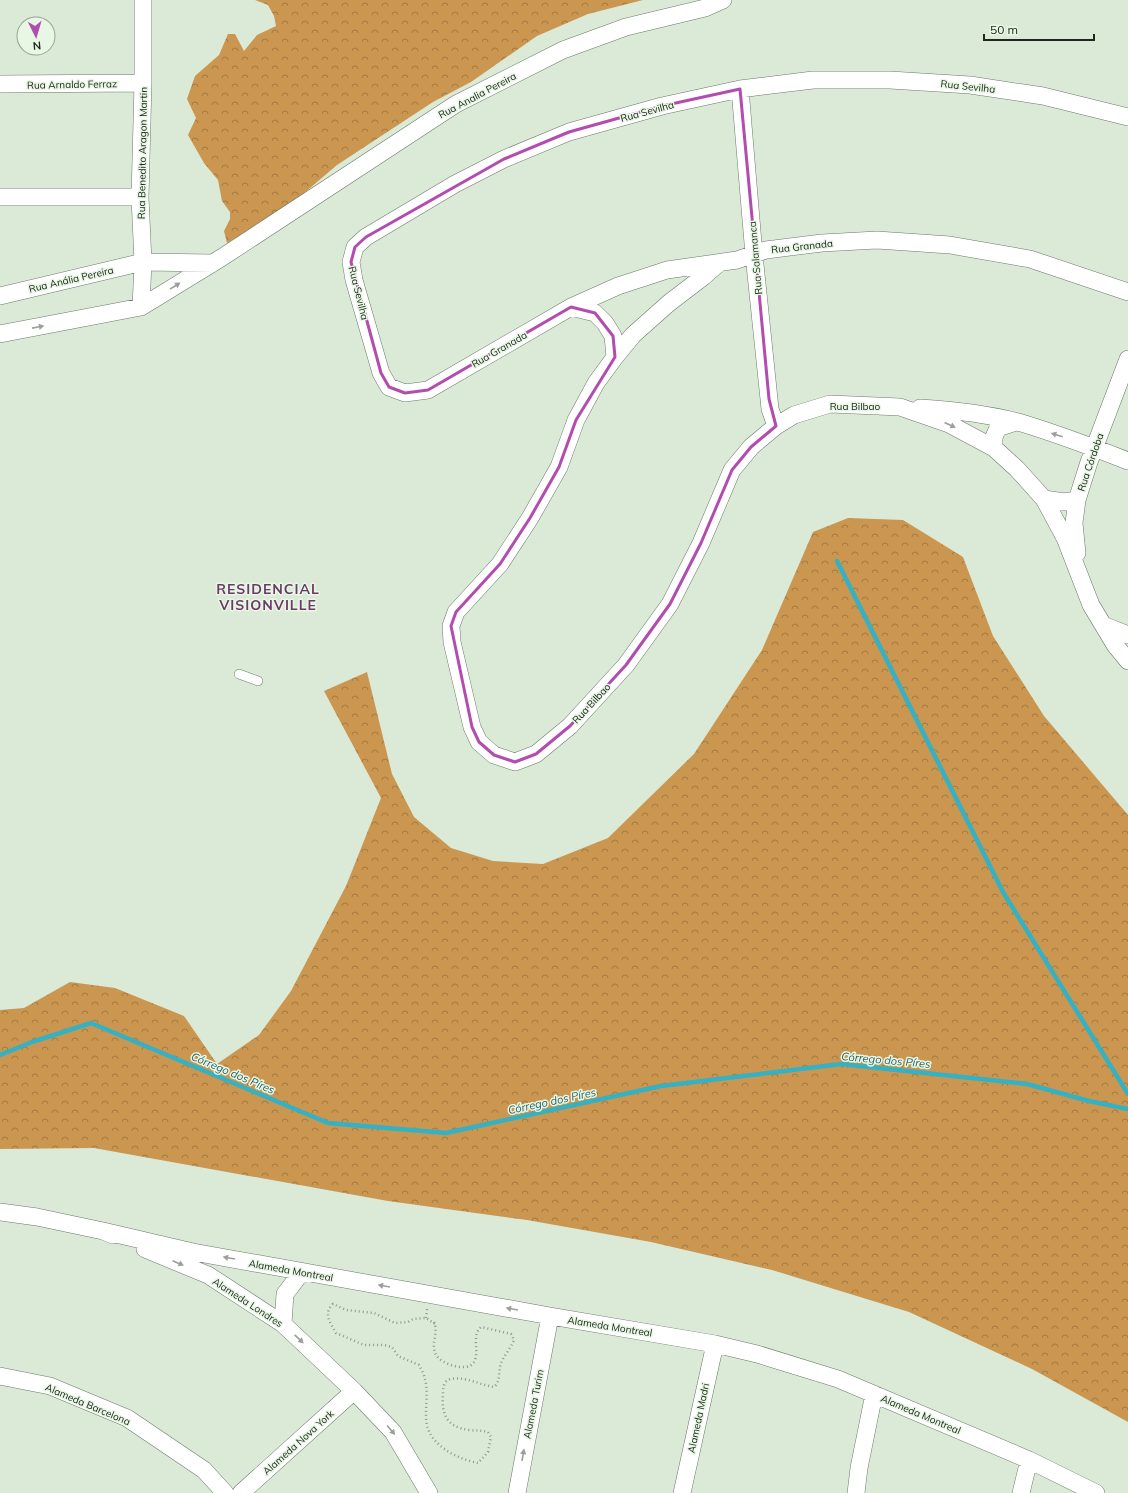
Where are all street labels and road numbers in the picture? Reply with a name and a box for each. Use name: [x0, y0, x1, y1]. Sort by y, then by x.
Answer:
street label: Rua Analia Pereira: [436, 69, 519, 122]
street label: Rua Arnaldo Ferraz: [27, 77, 117, 92]
street label: Rua Sevilha: [940, 77, 996, 96]
street label: Rua Benedito Aragon Martin: [135, 87, 150, 219]
street label: Rua Sevilha: [619, 98, 675, 125]
street label: Rua Salamanca: [746, 221, 765, 295]
street label: Rua Granada: [771, 237, 834, 256]
street label: Rua Anália Pereira: [27, 263, 115, 296]
street label: Rua Sevilha: [346, 265, 371, 321]
street label: Rua Granada: [469, 328, 529, 371]
street label: Rua Bilbao: [830, 400, 881, 413]
street label: Rua Córdoba: [1074, 431, 1107, 493]
street label: Rua Bilbao: [569, 680, 614, 726]
street label: Alameda Montreal: [248, 1257, 334, 1284]
street label: Alameda Londres: [210, 1275, 285, 1330]
street label: Alameda Montreal: [567, 1313, 653, 1340]
street label: Alameda Turim: [520, 1368, 547, 1440]
street label: Alameda Barcelona: [43, 1381, 132, 1428]
street label: Alameda Madri: [685, 1382, 712, 1454]
street label: Alameda Montreal: [879, 1392, 963, 1437]
street label: Alameda Nova York: [260, 1406, 337, 1478]

